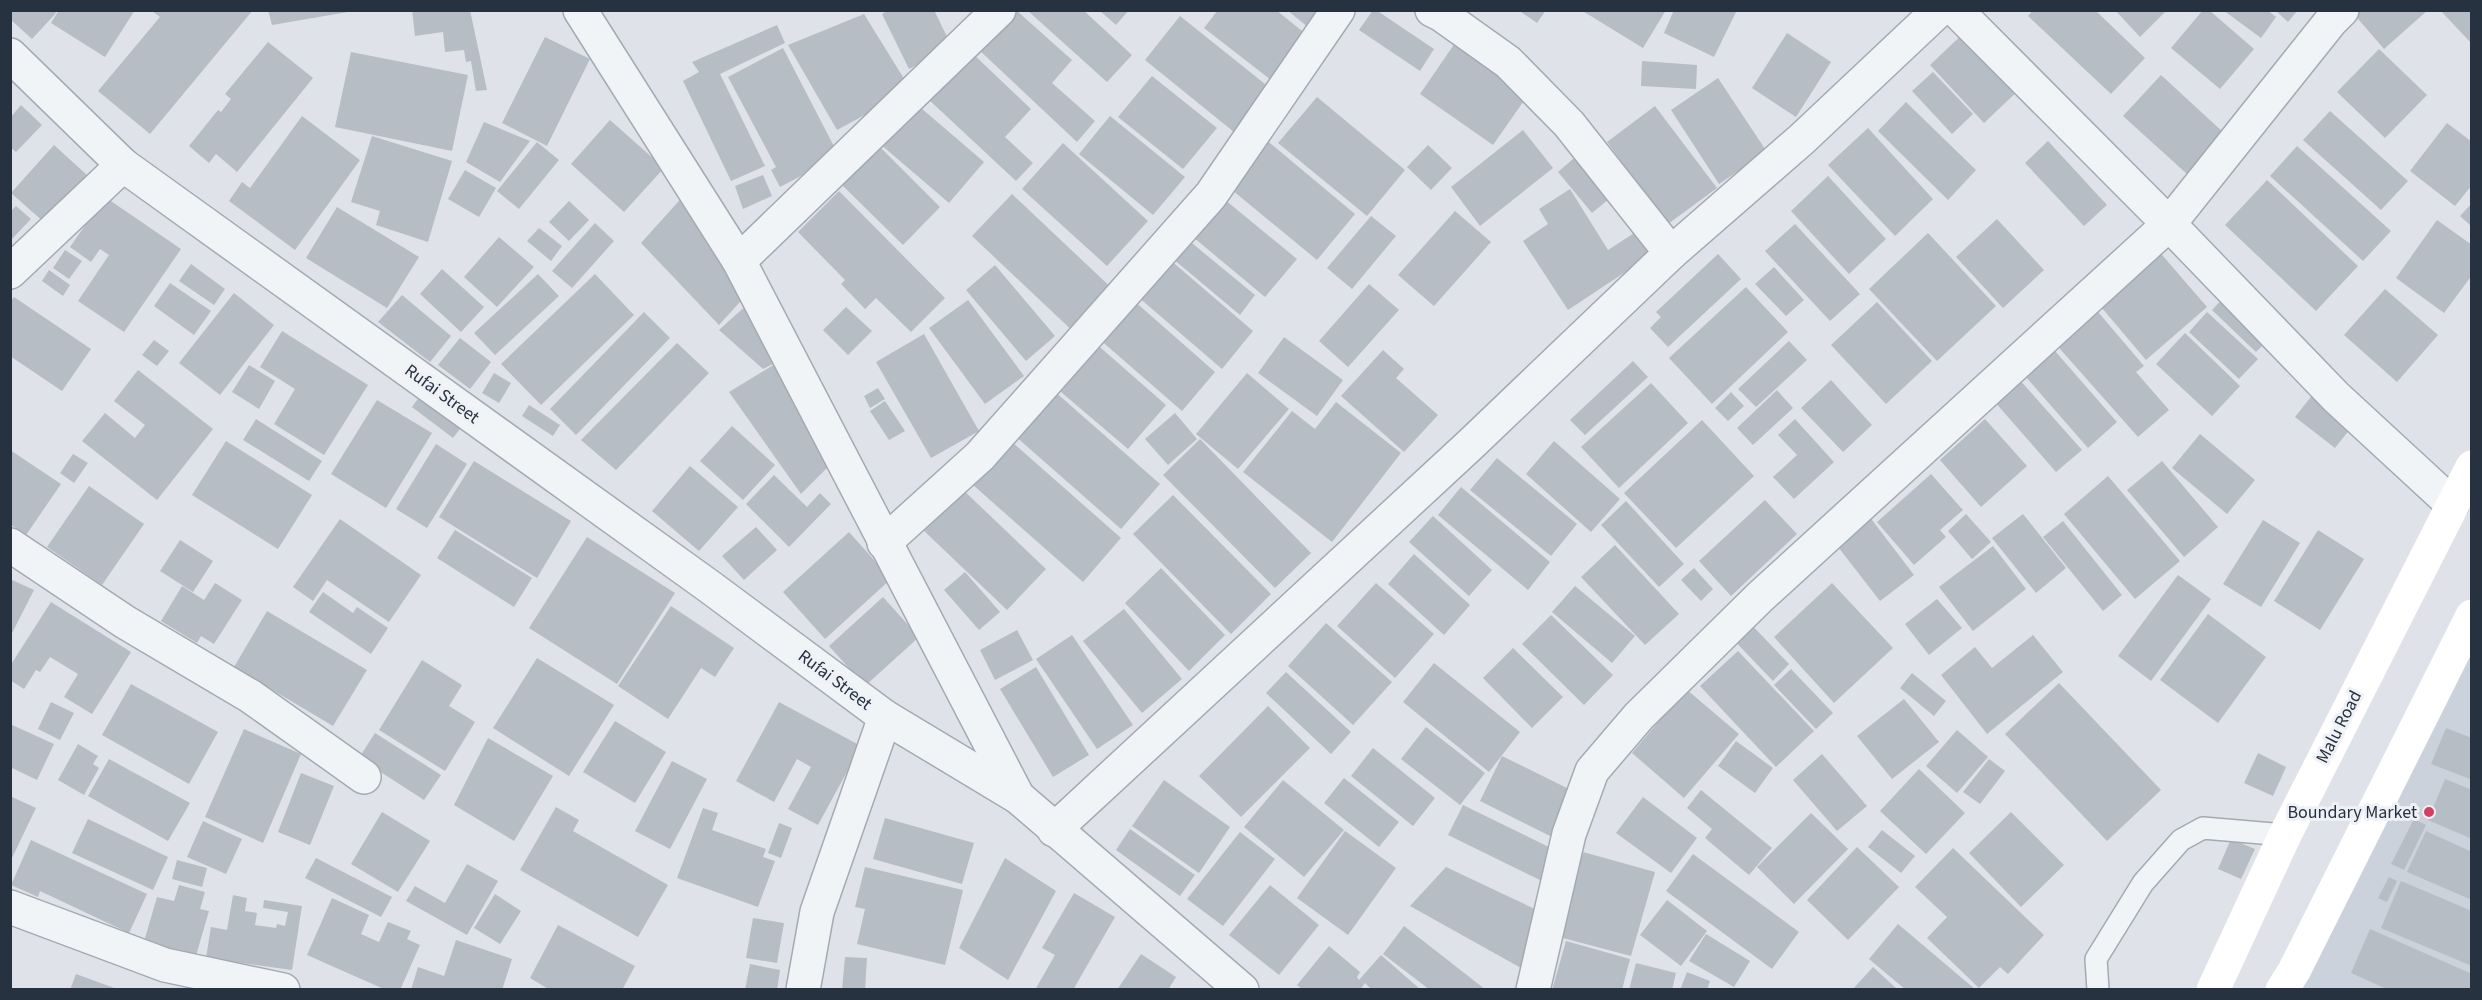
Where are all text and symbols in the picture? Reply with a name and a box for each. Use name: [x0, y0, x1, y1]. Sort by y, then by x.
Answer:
street label: Rufai Street: [399, 358, 485, 430]
street label: Rufai Street: [793, 644, 877, 716]
street label: Malu Road: [2310, 686, 2368, 768]
place label: Boundary Market: [2287, 800, 2417, 825]
marker: Boundary Market: [2422, 805, 2436, 819]

